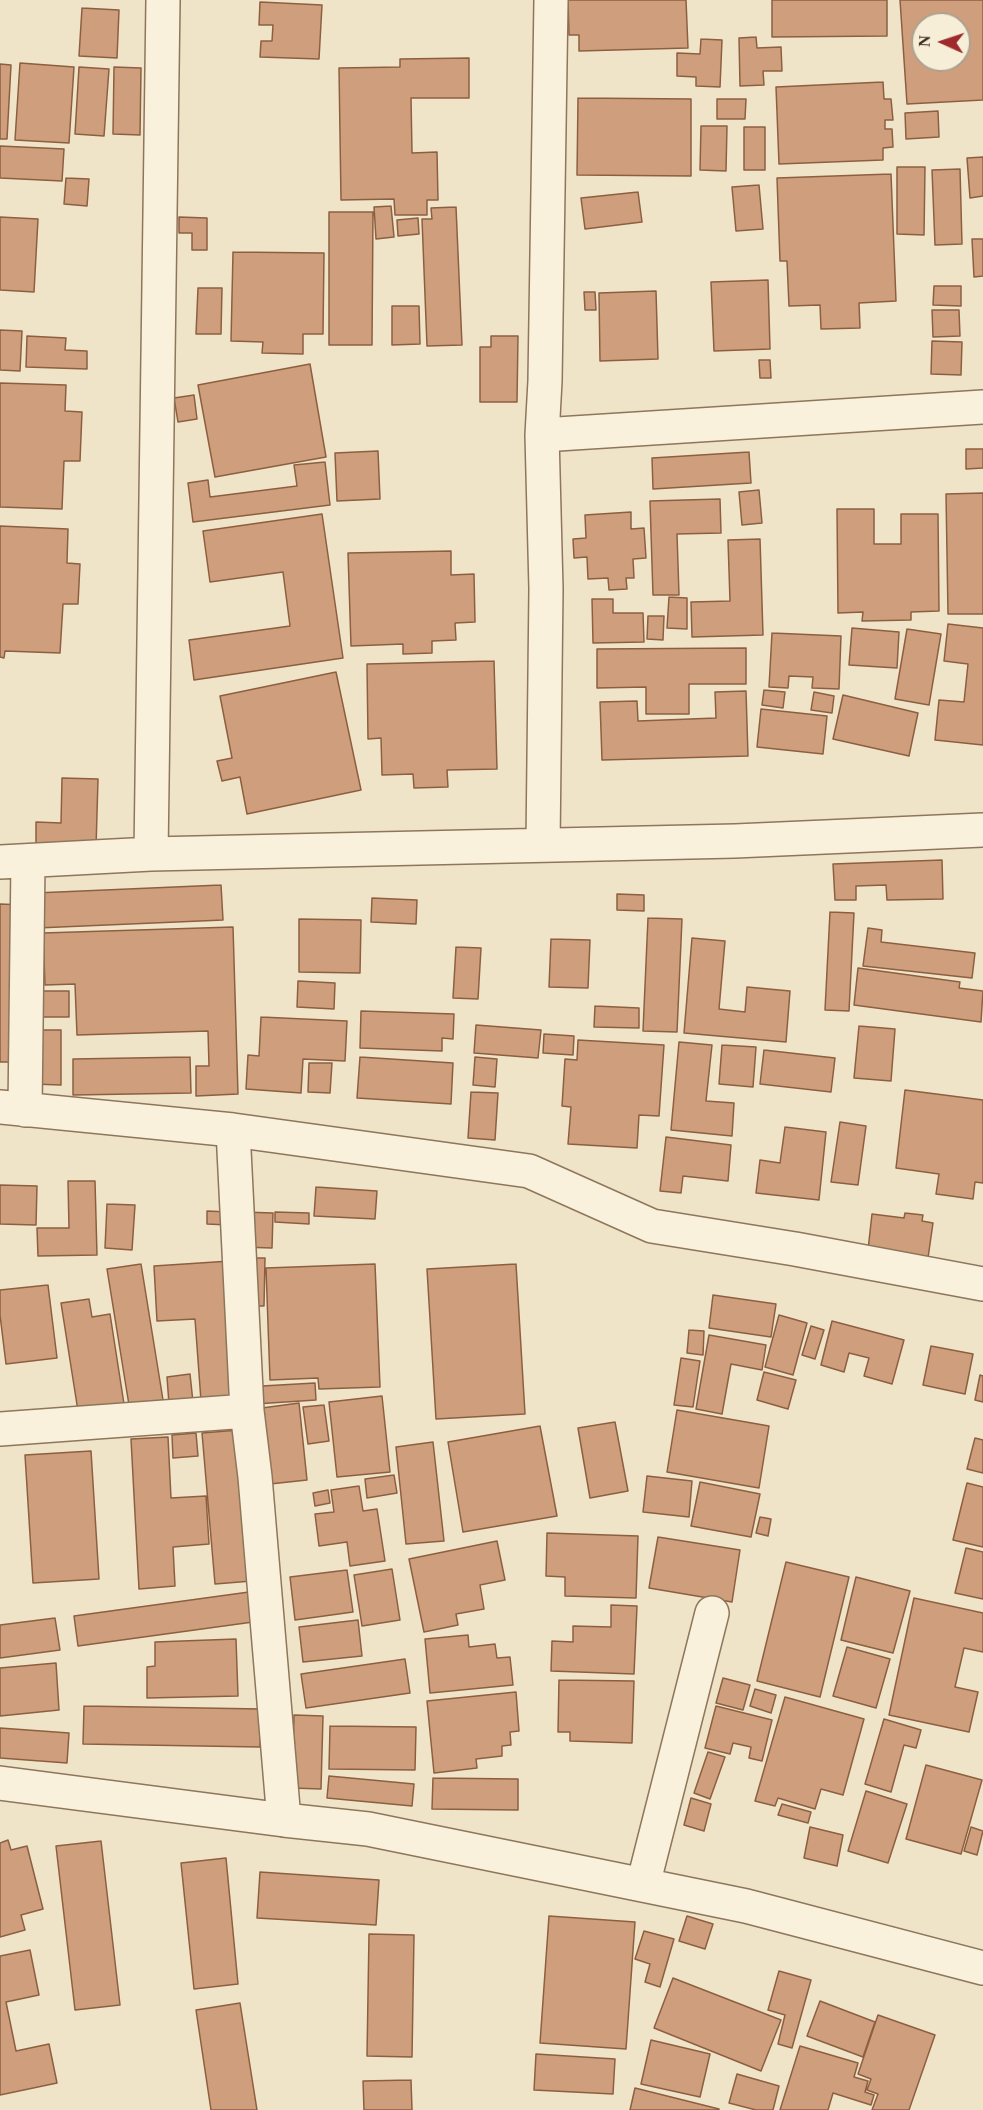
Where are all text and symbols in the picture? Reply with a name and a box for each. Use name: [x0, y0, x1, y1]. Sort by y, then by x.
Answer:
north arrow: [911, 12, 971, 72]
text: N: [916, 35, 933, 47]

